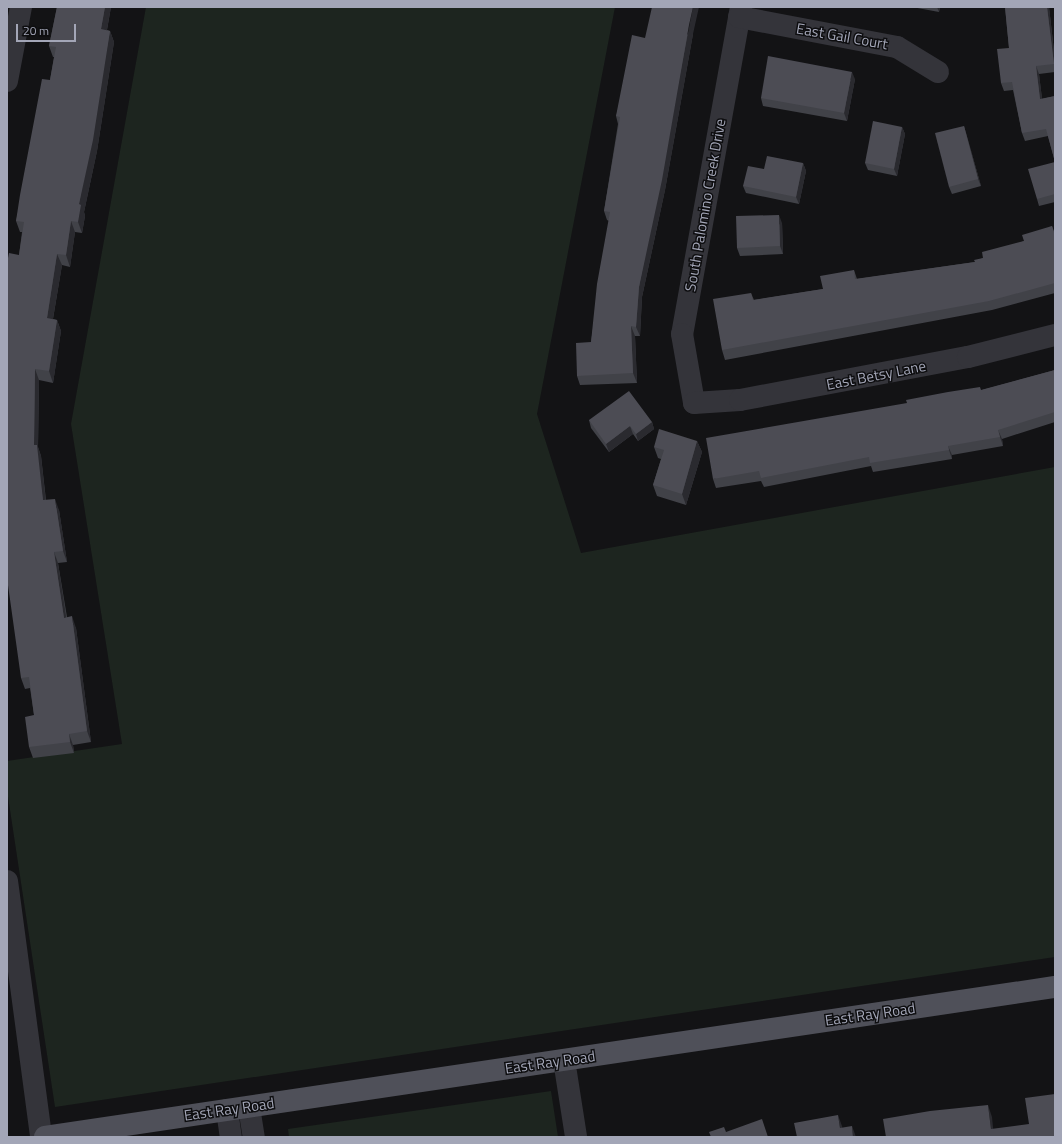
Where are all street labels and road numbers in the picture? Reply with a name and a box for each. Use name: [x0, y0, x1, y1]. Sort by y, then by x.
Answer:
street label: East Gail Court: [795, 19, 889, 53]
street label: South Palomino Creek Drive: [681, 117, 729, 293]
street label: East Betsy Lane: [825, 357, 927, 393]
street label: East Ray Road: [824, 999, 916, 1029]
street label: East Ray Road: [504, 1047, 596, 1077]
street label: East Ray Road: [183, 1094, 275, 1124]

